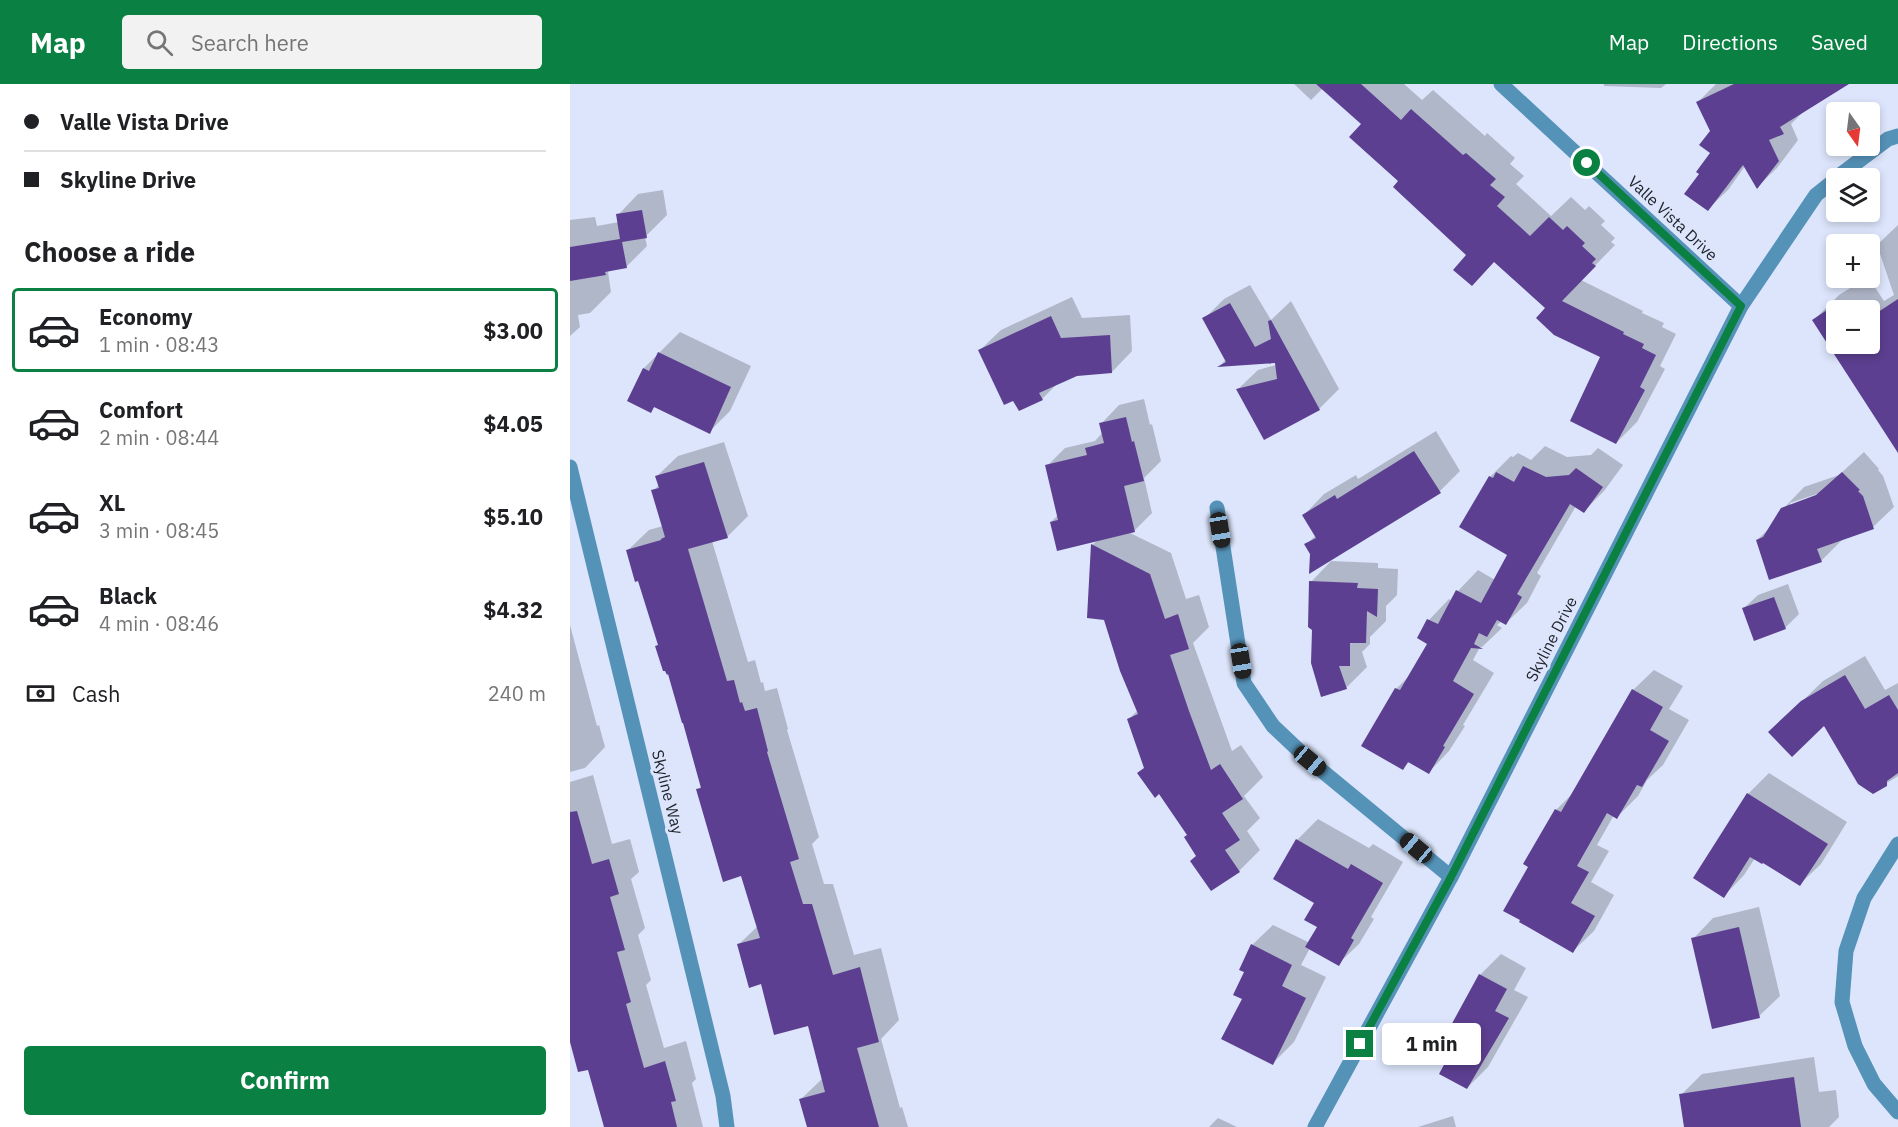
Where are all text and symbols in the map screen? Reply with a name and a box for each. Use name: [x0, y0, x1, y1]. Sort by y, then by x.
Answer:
search box: [122, 15, 542, 69]
text: Map: [30, 24, 86, 61]
icon: search: [143, 26, 176, 59]
text: Search here: [191, 28, 309, 57]
text: Map: [1609, 28, 1649, 56]
text: Directions: [1682, 28, 1778, 56]
text: Saved: [1811, 28, 1868, 56]
north arrow: [1826, 102, 1880, 156]
map controls: [1826, 102, 1880, 354]
text: Valle Vista Drive: [60, 107, 229, 136]
route start: [1573, 149, 1600, 176]
text: Skyline Drive: [60, 165, 196, 194]
button: layers: [1826, 168, 1880, 222]
street label: Valle Vista Drive: [1624, 171, 1722, 265]
text: Choose a ride: [24, 234, 195, 269]
button: +: [1826, 234, 1880, 288]
button: −: [1826, 300, 1880, 354]
text: Economy: [99, 302, 193, 331]
icon: car: [27, 303, 81, 357]
text: $3.00: [483, 316, 543, 345]
text: 1 min · 08:43: [99, 331, 219, 358]
text: Comfort: [99, 395, 183, 424]
icon: car: [27, 396, 81, 450]
text: $4.05: [483, 409, 543, 438]
text: 2 min · 08:44: [99, 424, 219, 451]
text: XL: [99, 488, 125, 517]
icon: car: [27, 489, 81, 543]
text: $5.10: [483, 502, 543, 531]
car: [1208, 511, 1232, 549]
text: 3 min · 08:45: [99, 517, 219, 544]
text: Black: [99, 581, 157, 610]
icon: car: [27, 582, 81, 636]
street label: Skyline Drive: [1521, 593, 1581, 685]
text: $4.32: [483, 595, 543, 624]
text: 4 min · 08:46: [99, 610, 219, 637]
car: [1229, 642, 1253, 680]
icon: cash: [24, 677, 57, 710]
text: Cash: [72, 679, 121, 708]
text: 240 m: [488, 680, 546, 707]
car: [1290, 743, 1330, 779]
street label: Skyline Way: [648, 748, 688, 836]
car: [1396, 830, 1436, 866]
callout: 1 min: [1381, 1023, 1480, 1065]
route end: [1346, 1030, 1373, 1057]
text: 1 min: [1405, 1030, 1458, 1057]
button: Confirm: [24, 1046, 546, 1115]

